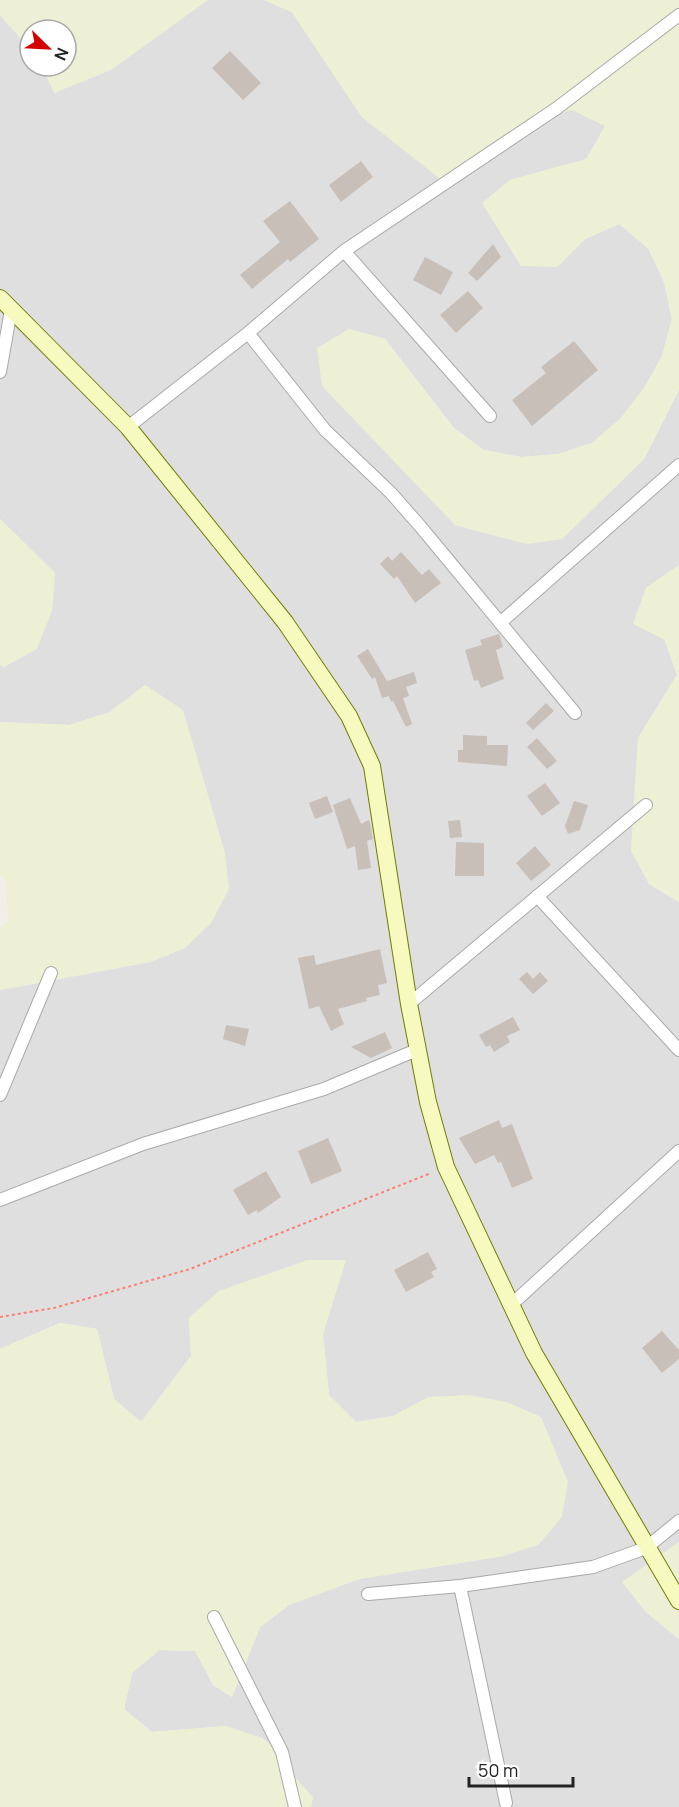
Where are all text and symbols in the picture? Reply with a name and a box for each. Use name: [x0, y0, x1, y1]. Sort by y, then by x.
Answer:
north arrow: [18, 18, 78, 78]
text: N: [49, 44, 74, 64]
scale bar: [469, 1750, 572, 1788]
text: 50 m: [478, 1758, 518, 1782]

